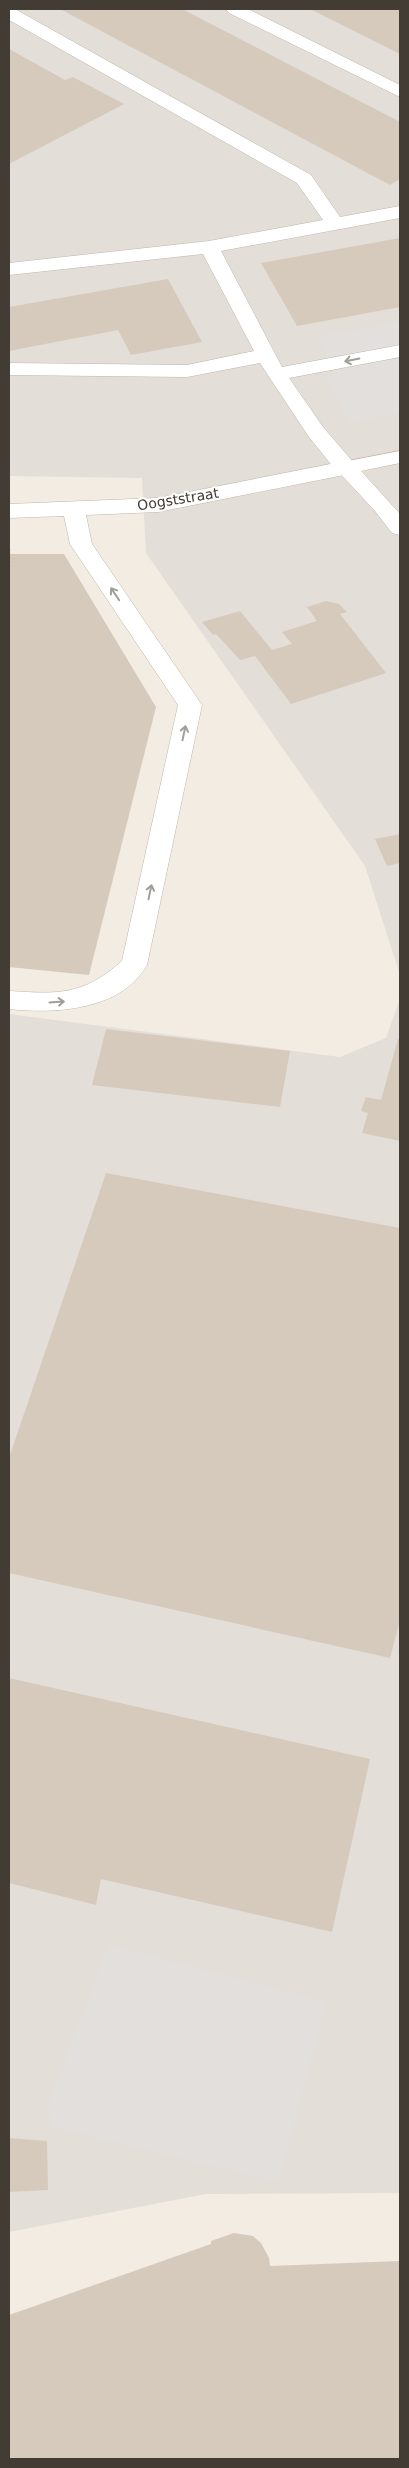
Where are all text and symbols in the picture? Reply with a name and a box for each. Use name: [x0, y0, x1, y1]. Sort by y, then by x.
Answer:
one-way arrow: [345, 356, 361, 366]
street label: Oogststraat: [136, 485, 220, 513]
one-way arrow: [110, 587, 120, 601]
one-way arrow: [180, 725, 189, 741]
one-way arrow: [145, 884, 155, 900]
one-way arrow: [49, 998, 65, 1007]

